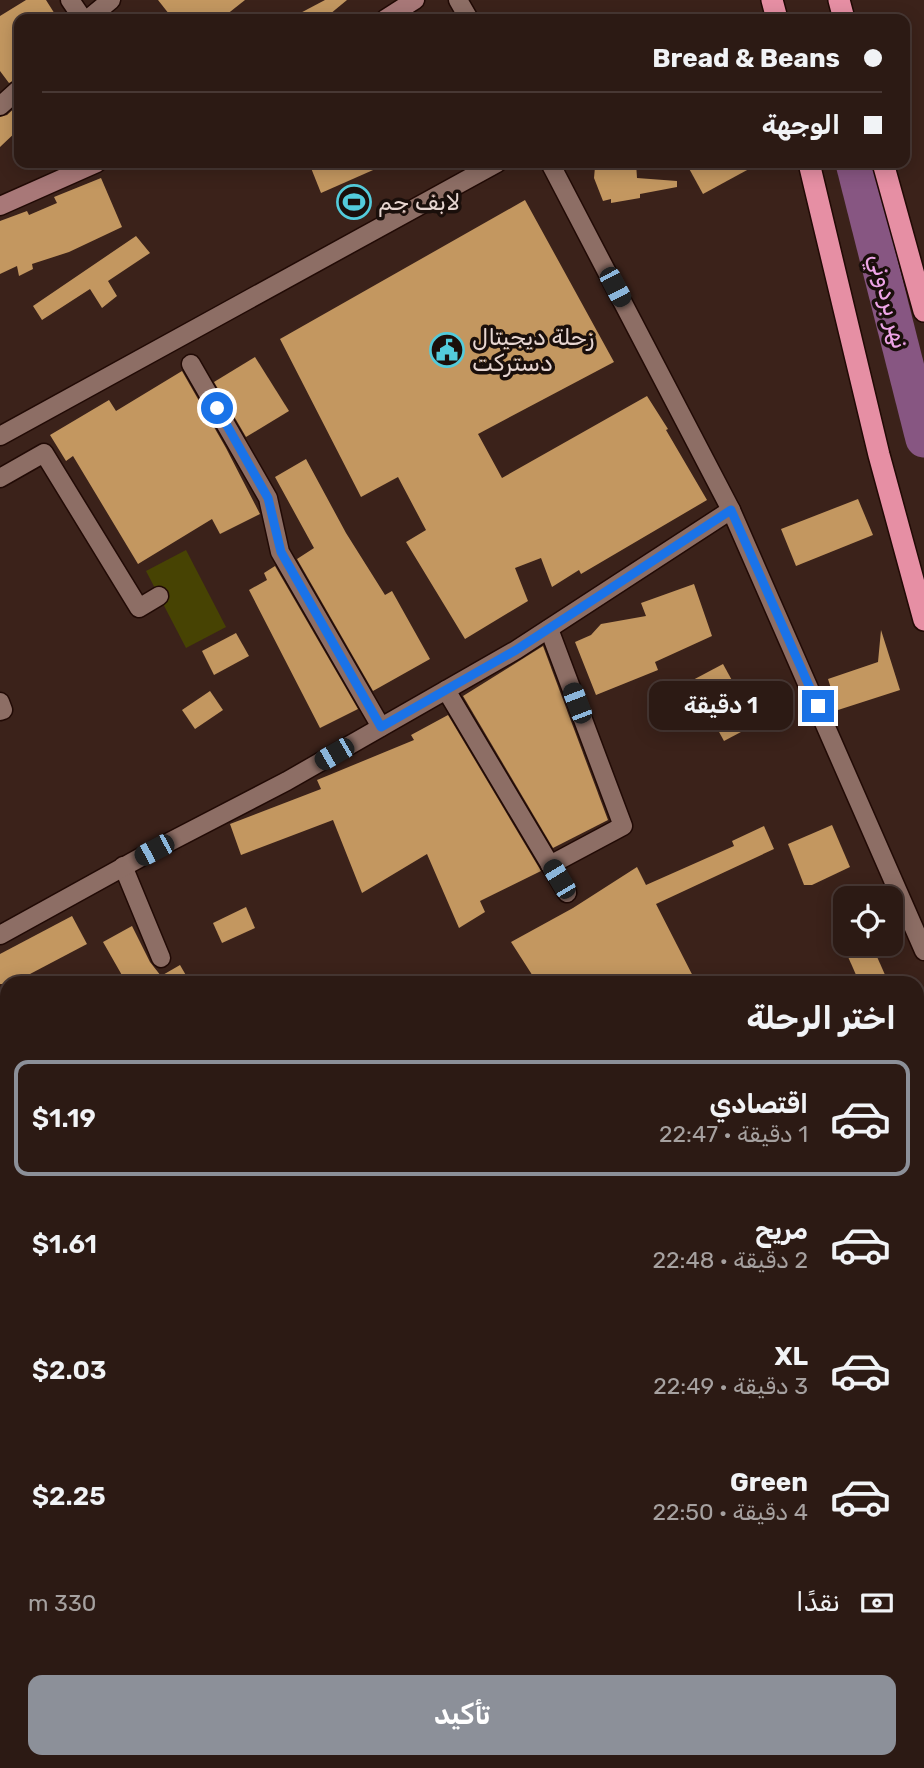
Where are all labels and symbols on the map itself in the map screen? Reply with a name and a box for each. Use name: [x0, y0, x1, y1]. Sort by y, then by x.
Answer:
sports icon: لابف جم: [335, 183, 373, 221]
place label: لابف جم: [378, 188, 460, 217]
water label: نهر بردوني: [860, 250, 914, 353]
car: [596, 264, 635, 310]
place label: زحلة ديجيتال دستركت: [472, 323, 594, 377]
public building icon: زحلة ديجيتال دستركت: [428, 331, 466, 369]
route start: [201, 392, 233, 424]
car: [560, 680, 595, 726]
callout: 1 دقيقة: [650, 682, 794, 730]
route end: [802, 690, 834, 722]
car: [311, 734, 358, 774]
car: [131, 831, 178, 869]
car: [540, 856, 579, 902]

